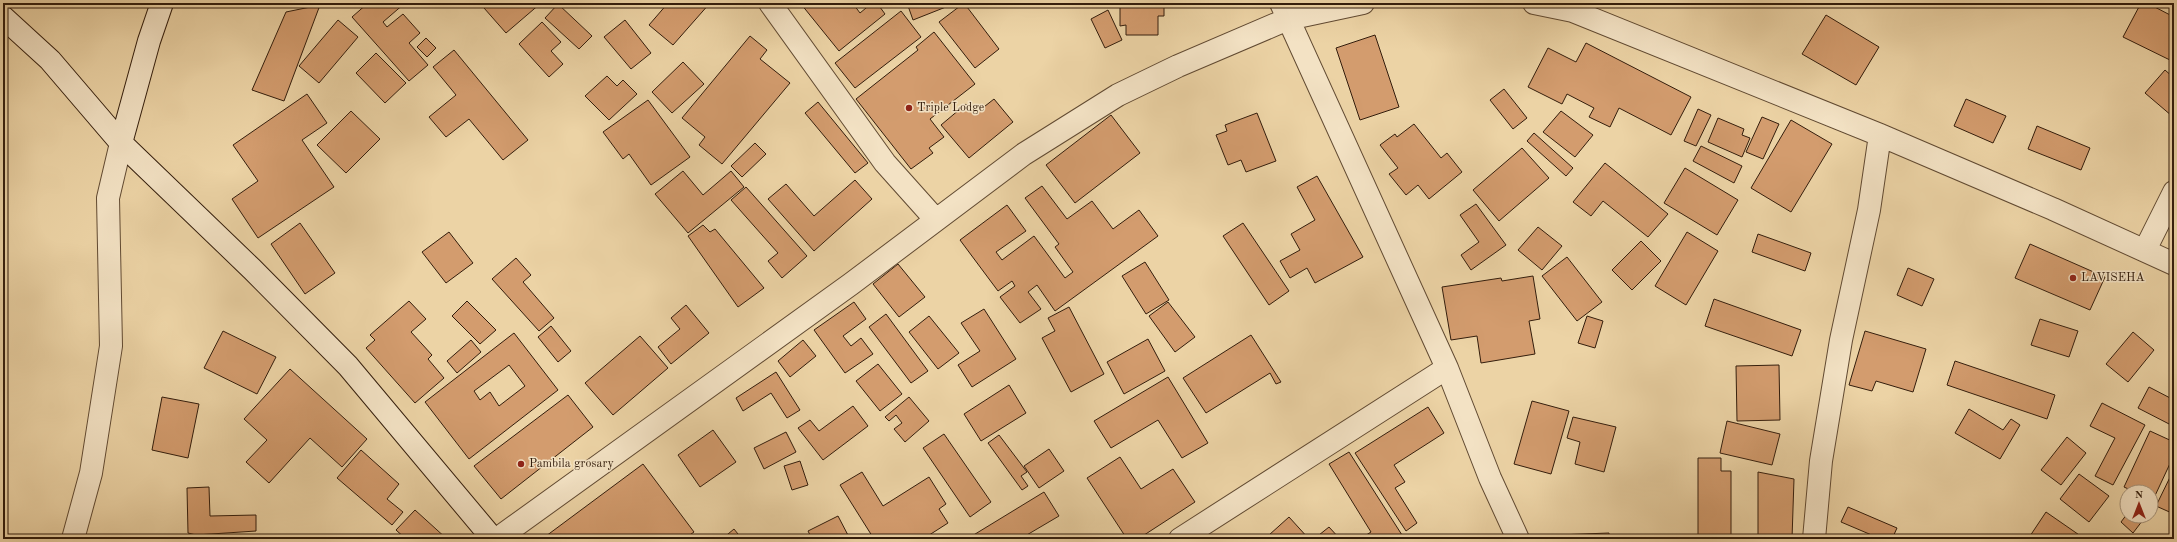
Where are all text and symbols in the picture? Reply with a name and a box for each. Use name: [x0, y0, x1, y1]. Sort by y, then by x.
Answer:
place label: Triple Lodge: [917, 102, 985, 114]
marker: Triple Lodge: [904, 103, 914, 113]
place label: LAVISEHA: [2081, 272, 2145, 284]
marker: LAVISEHA: [2068, 273, 2078, 283]
place label: Pambila grosary: [529, 458, 614, 470]
marker: Pambila grosary: [516, 459, 526, 469]
north arrow: [2119, 484, 2159, 524]
text: N: [2135, 490, 2144, 501]

